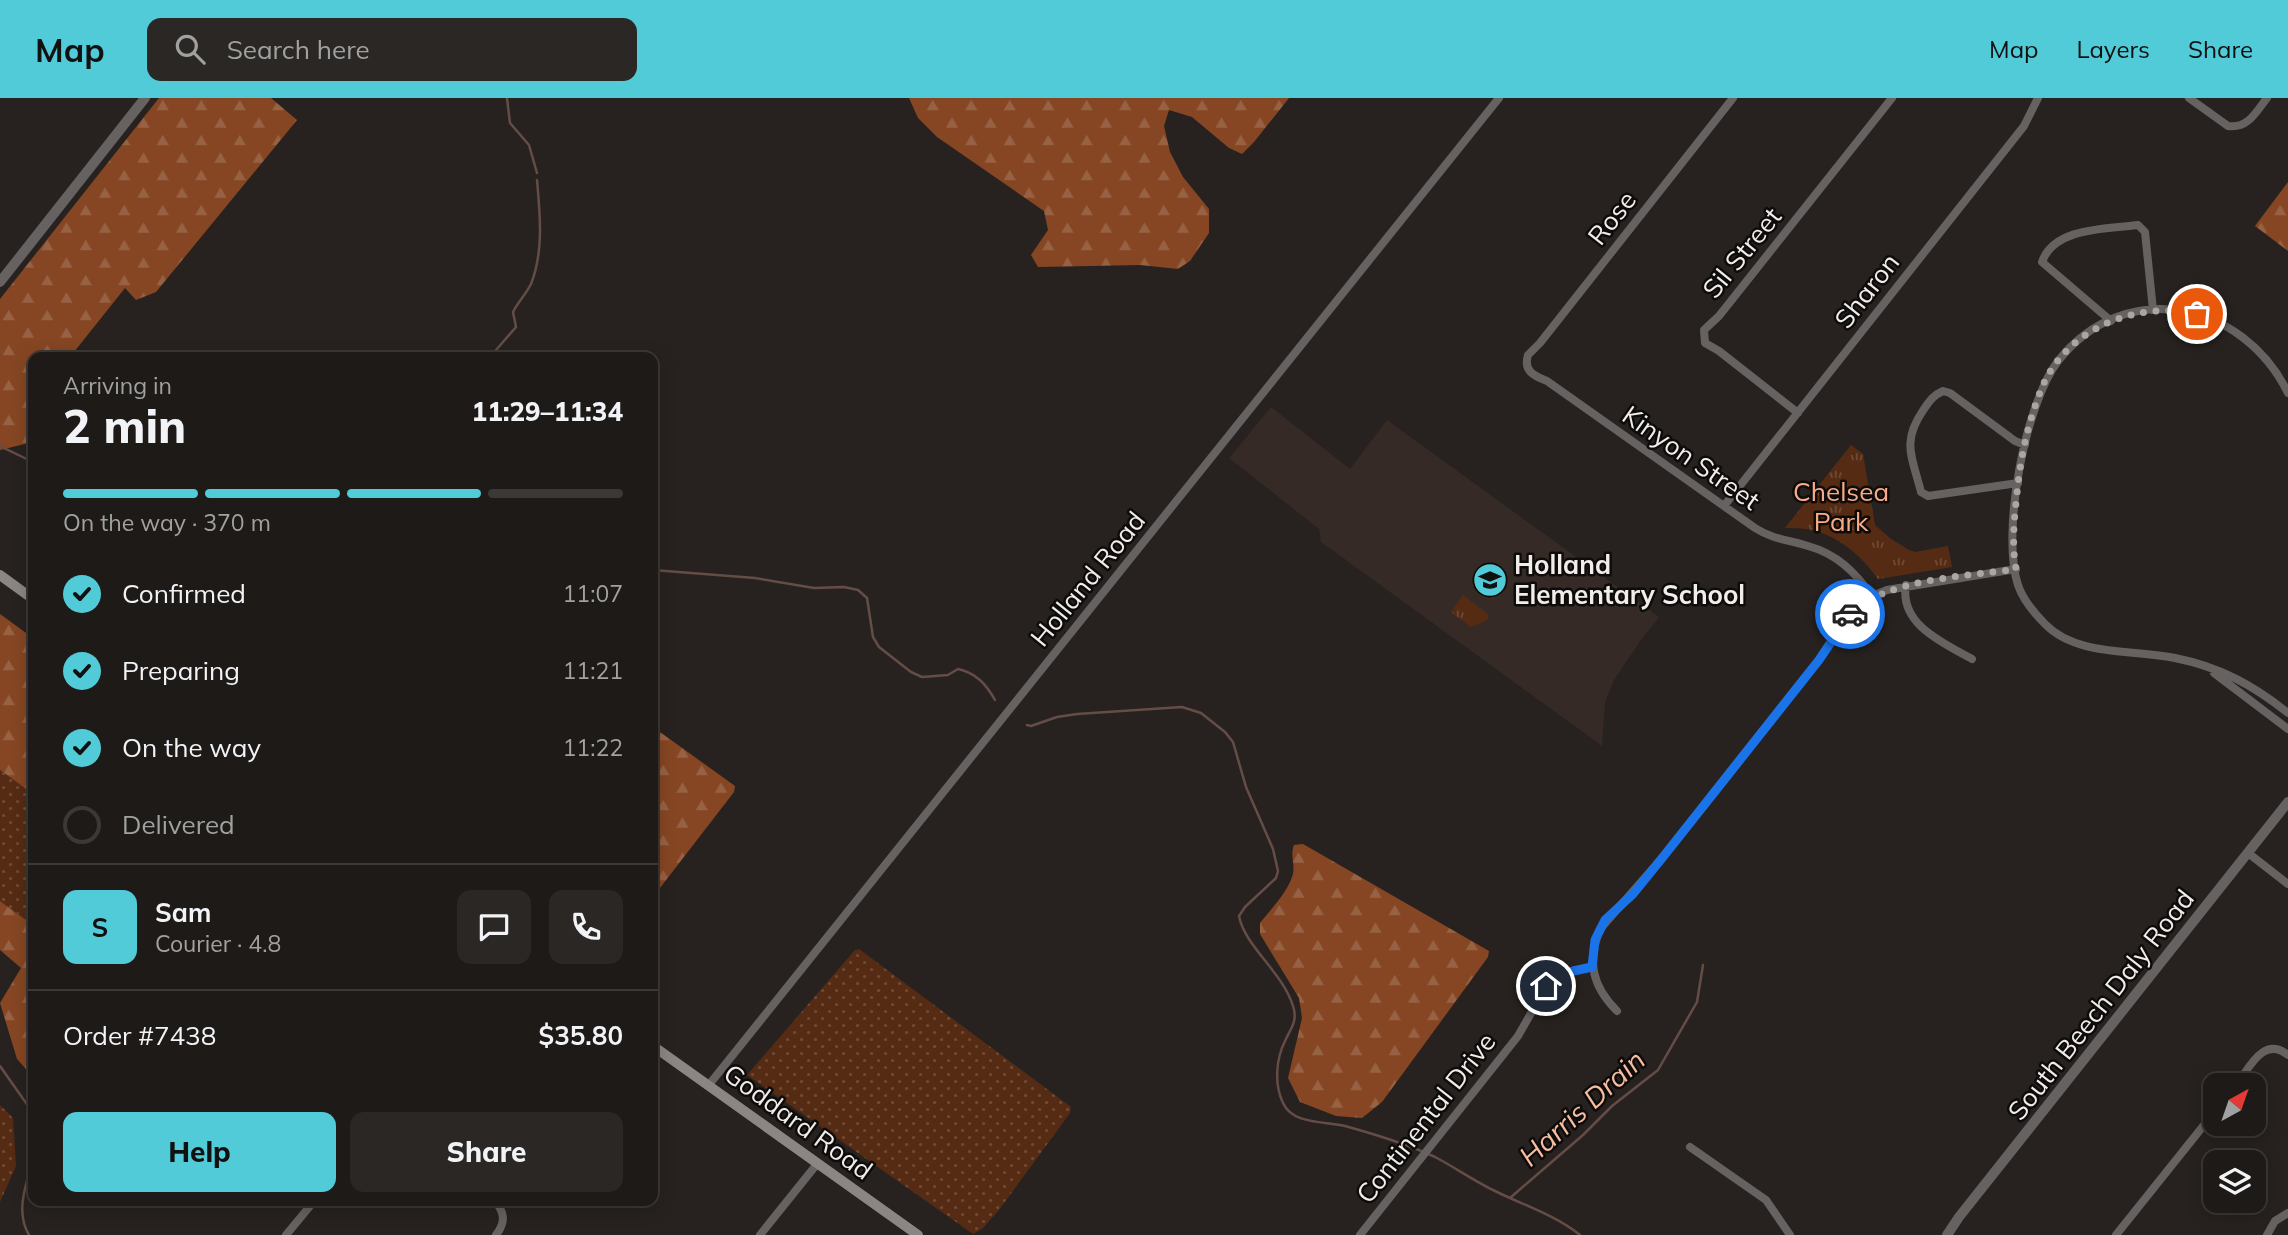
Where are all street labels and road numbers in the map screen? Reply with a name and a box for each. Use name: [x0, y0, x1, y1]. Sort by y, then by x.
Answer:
street label: Rose: [1580, 184, 1643, 251]
street label: Sil Street: [1695, 201, 1788, 305]
street label: Sharon: [1827, 246, 1906, 335]
street label: Kinyon Street: [1616, 398, 1766, 517]
street label: Holland Road: [1023, 505, 1152, 653]
street label: South Beech Daly Road: [2000, 883, 2201, 1127]
street label: Continental Drive: [1349, 1026, 1502, 1210]
street label: Goddard Road: [717, 1057, 879, 1187]

